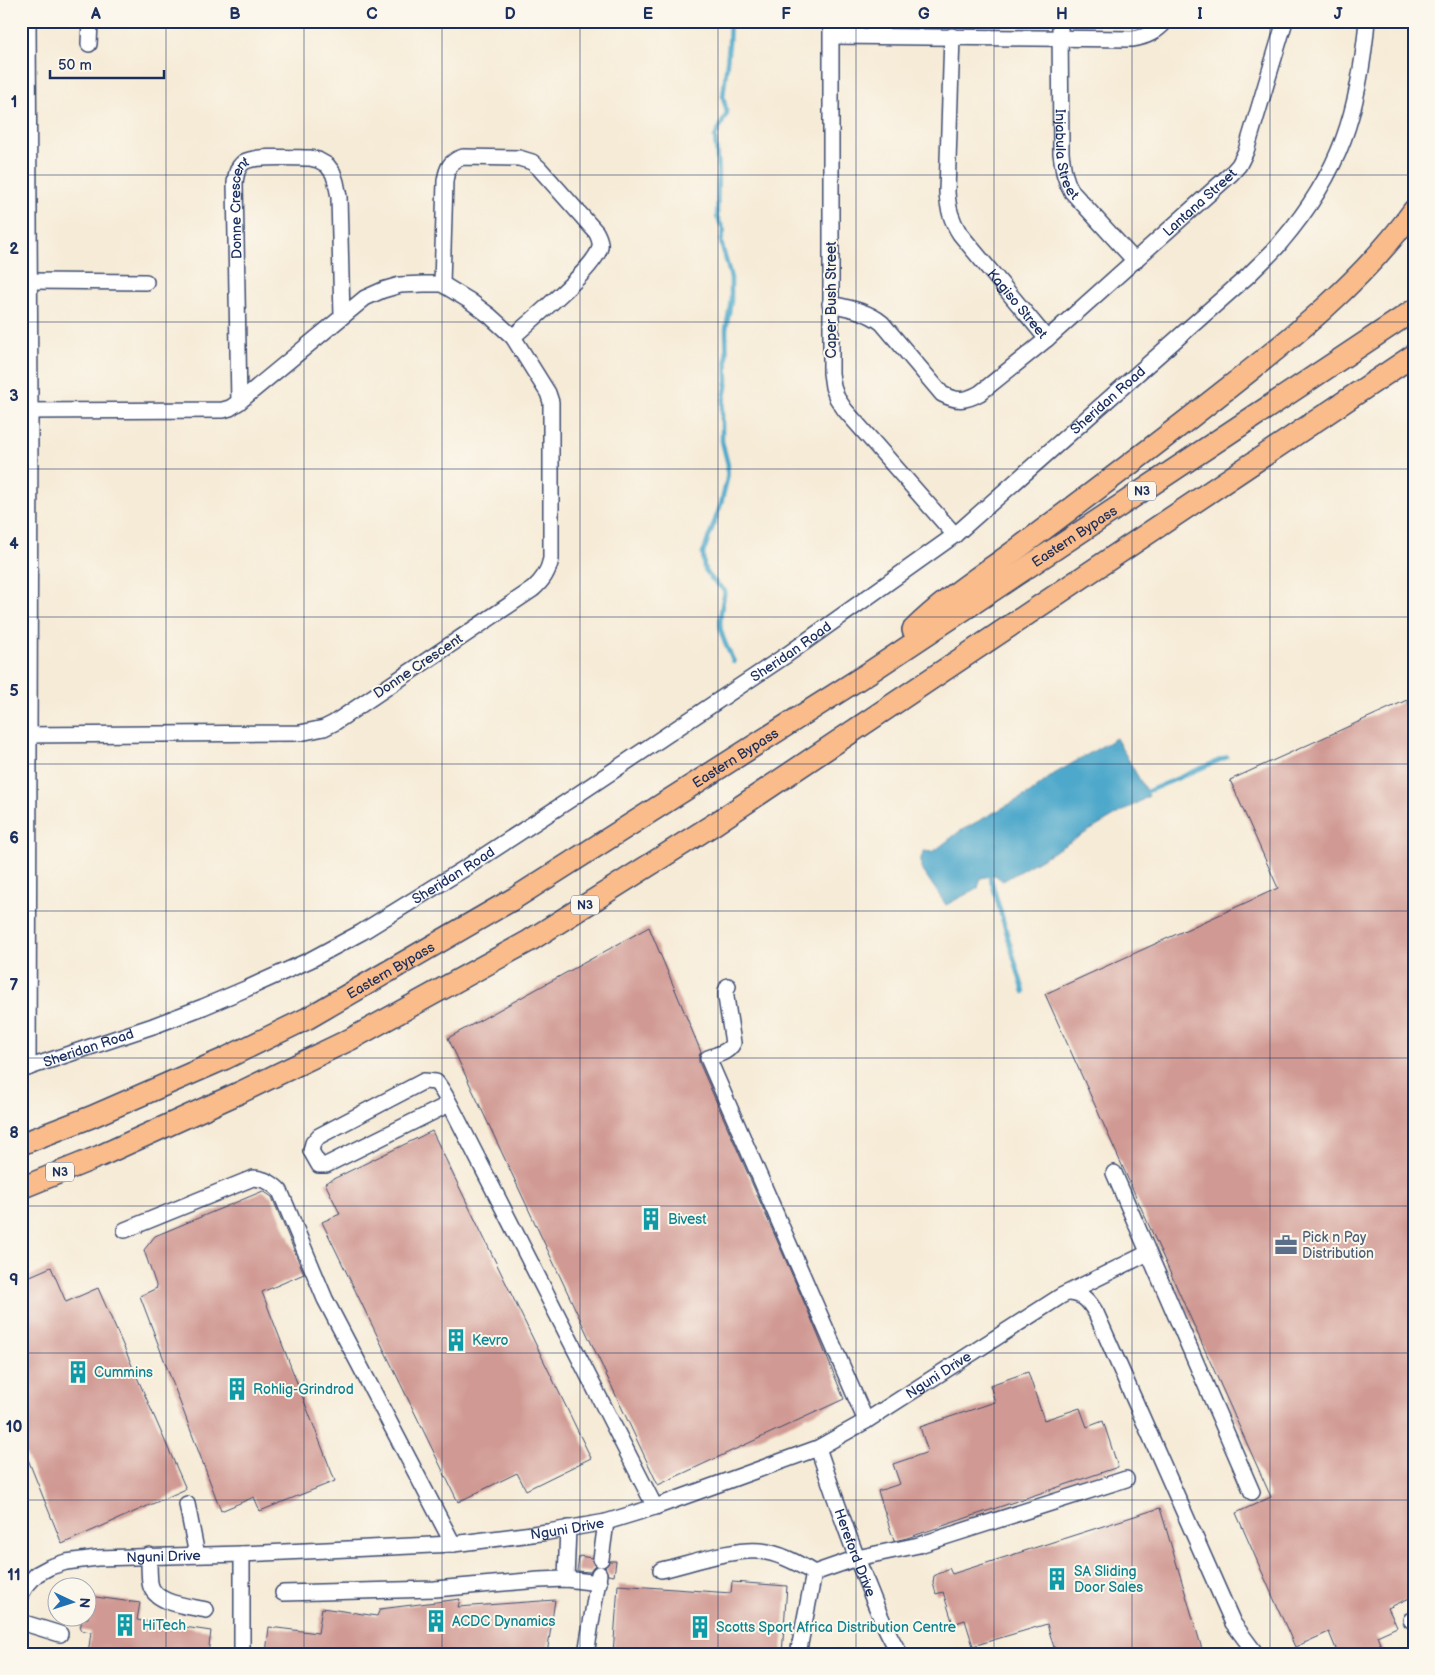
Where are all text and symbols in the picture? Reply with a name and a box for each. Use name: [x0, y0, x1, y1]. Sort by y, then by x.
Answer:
text: A: [90, 5, 101, 24]
text: B: [229, 5, 241, 24]
text: C: [366, 5, 378, 24]
text: D: [504, 5, 516, 24]
text: E: [643, 5, 653, 24]
text: F: [781, 5, 791, 24]
text: G: [918, 5, 930, 24]
text: H: [1056, 5, 1068, 24]
text: I: [1197, 5, 1203, 24]
text: J: [1334, 5, 1343, 24]
scale bar: [50, 48, 164, 80]
text: 50 m: [58, 56, 92, 75]
text: 1: [11, 93, 17, 112]
street label: Injabula Street: [1052, 109, 1084, 204]
street label: Donne Crescent: [227, 152, 252, 259]
street label: Lantana Street: [1159, 165, 1241, 240]
text: 2: [9, 240, 19, 259]
street label: Caper Bush Street: [823, 241, 840, 359]
street label: Kagiso Street: [984, 265, 1052, 342]
street label: Sheridan Road: [1067, 362, 1149, 438]
text: 3: [9, 387, 19, 406]
road number: N3: [1128, 482, 1156, 501]
street label: Eastern Bypass: [1028, 502, 1120, 571]
text: 4: [9, 535, 19, 554]
street label: Sheridan Road: [747, 618, 834, 685]
street label: Donne Crescent: [370, 630, 466, 702]
text: 5: [9, 682, 19, 701]
street label: Eastern Bypass: [689, 724, 782, 791]
text: 6: [9, 829, 19, 848]
street label: Sheridan Road: [409, 843, 498, 908]
road number: N3: [571, 896, 599, 914]
street label: Eastern Bypass: [343, 938, 438, 1002]
text: 7: [10, 976, 19, 995]
street label: Sheridan Road: [41, 1025, 136, 1071]
text: 8: [9, 1124, 19, 1143]
road number: N3: [46, 1162, 74, 1182]
building icon: Bivest: [638, 1206, 664, 1232]
place label: Bivest: [668, 1211, 707, 1228]
place label: Pick n Pay Distribution: [1302, 1229, 1374, 1262]
office icon: Pick n Pay Distribution: [1273, 1232, 1299, 1258]
text: 9: [9, 1271, 19, 1290]
building icon: Kevro: [443, 1327, 469, 1353]
place label: Kevro: [472, 1332, 509, 1349]
street label: Nguni Drive: [902, 1347, 974, 1402]
building icon: Cummins: [65, 1359, 91, 1385]
place label: Cummins: [94, 1364, 153, 1381]
building icon: Rohlig-Grindrod: [224, 1376, 250, 1402]
place label: Rohlig-Grindrod: [253, 1381, 354, 1398]
text: 10: [6, 1418, 22, 1437]
street label: Hereford Drive: [831, 1506, 880, 1599]
street label: Nguni Drive: [529, 1514, 605, 1543]
street label: Nguni Drive: [126, 1547, 201, 1566]
place label: SA Sliding Door Sales: [1074, 1563, 1143, 1596]
text: 11: [7, 1566, 21, 1585]
building icon: SA Sliding Door Sales: [1044, 1566, 1070, 1592]
north arrow: [48, 1578, 98, 1628]
text: N: [76, 1597, 93, 1609]
building icon: ACDC Dynamics: [423, 1608, 449, 1634]
building icon: HiTech: [112, 1612, 138, 1638]
place label: ACDC Dynamics: [452, 1613, 556, 1630]
building icon: Scotts Sport Africa Distribution Centre: [687, 1614, 713, 1640]
place label: HiTech: [142, 1617, 186, 1634]
place label: Scotts Sport Africa Distribution Centre: [716, 1619, 956, 1636]

